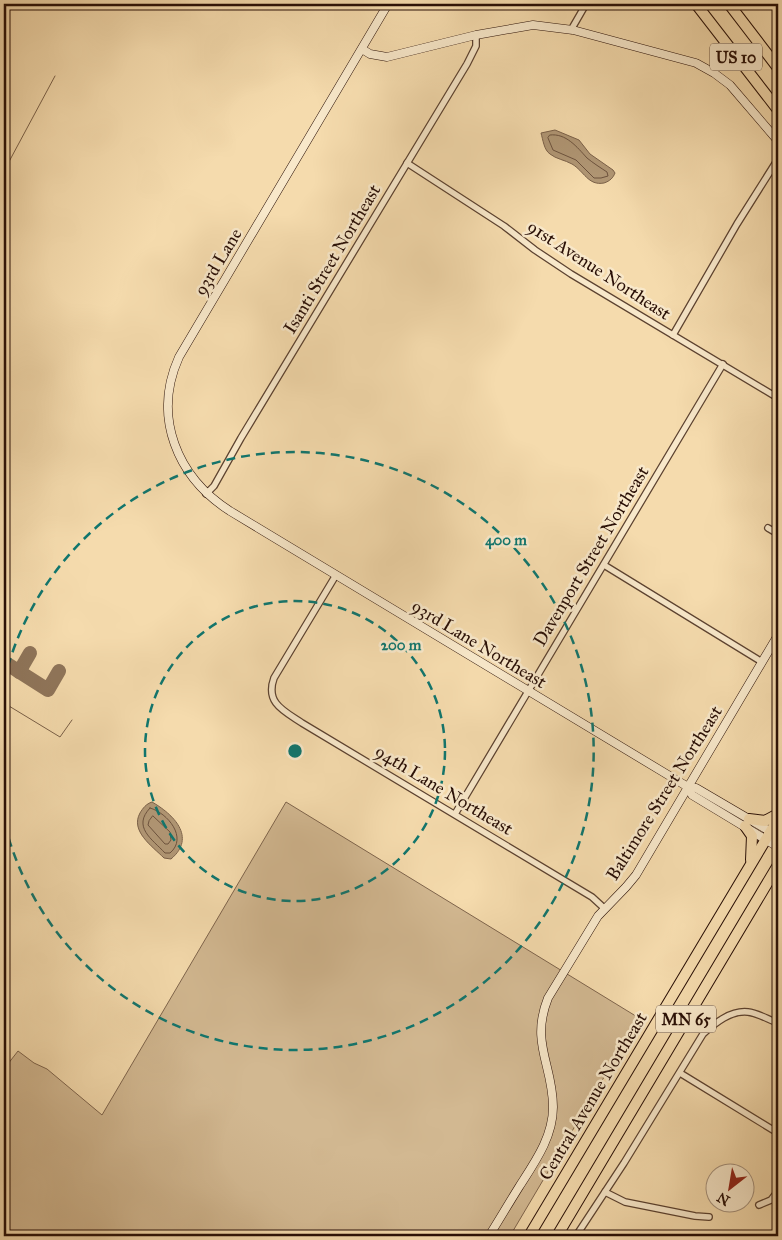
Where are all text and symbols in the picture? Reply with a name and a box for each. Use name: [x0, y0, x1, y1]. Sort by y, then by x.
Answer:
road number: US 10: [710, 44, 762, 70]
street label: Isanti Street Northeast: [279, 180, 386, 338]
street label: 91st Avenue Northeast: [523, 215, 675, 325]
street label: 93rd Lane: [189, 224, 247, 300]
street label: Davenport Street Northeast: [528, 461, 654, 650]
text: 400 m: [485, 531, 527, 550]
street label: 93rd Lane Northeast: [407, 595, 551, 693]
text: 200 m: [381, 636, 422, 654]
street label: Baltimore Street Northeast: [601, 701, 727, 884]
street label: 94th Lane Northeast: [371, 740, 518, 840]
centre of rings: [286, 742, 304, 760]
road number: MN 65: [656, 1006, 716, 1032]
street label: Central Avenue Northeast: [534, 1008, 652, 1184]
north arrow: [704, 1162, 754, 1212]
text: N: [714, 1188, 733, 1209]

